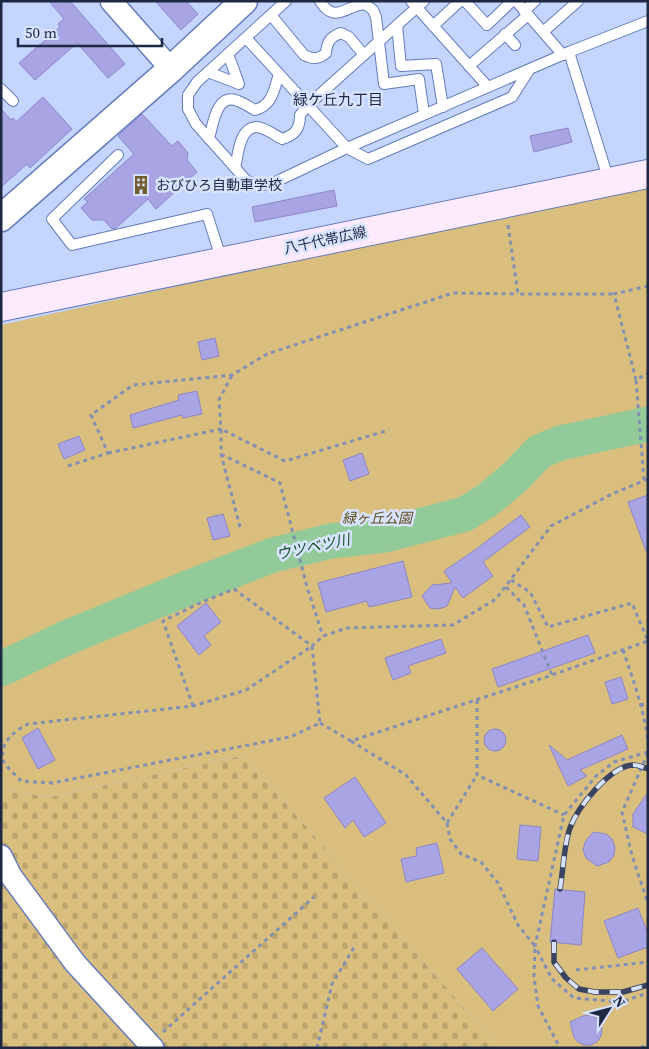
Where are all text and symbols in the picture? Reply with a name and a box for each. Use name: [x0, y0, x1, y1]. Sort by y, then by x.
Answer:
scale bar: [18, 15, 161, 47]
text: 50 m: [25, 22, 57, 43]
district label: 緑ケ丘九丁目: [293, 89, 383, 110]
building icon: おびひろ自動車学校: [130, 174, 152, 196]
place label: おびひろ自動車学校: [156, 175, 282, 195]
street label: 八千代帯広線: [282, 221, 368, 259]
park label: 緑ヶ丘公園: [342, 508, 414, 528]
water label: ウツベツ川: [274, 528, 354, 565]
north arrow: [584, 984, 634, 1034]
text: N: [608, 991, 631, 1011]

